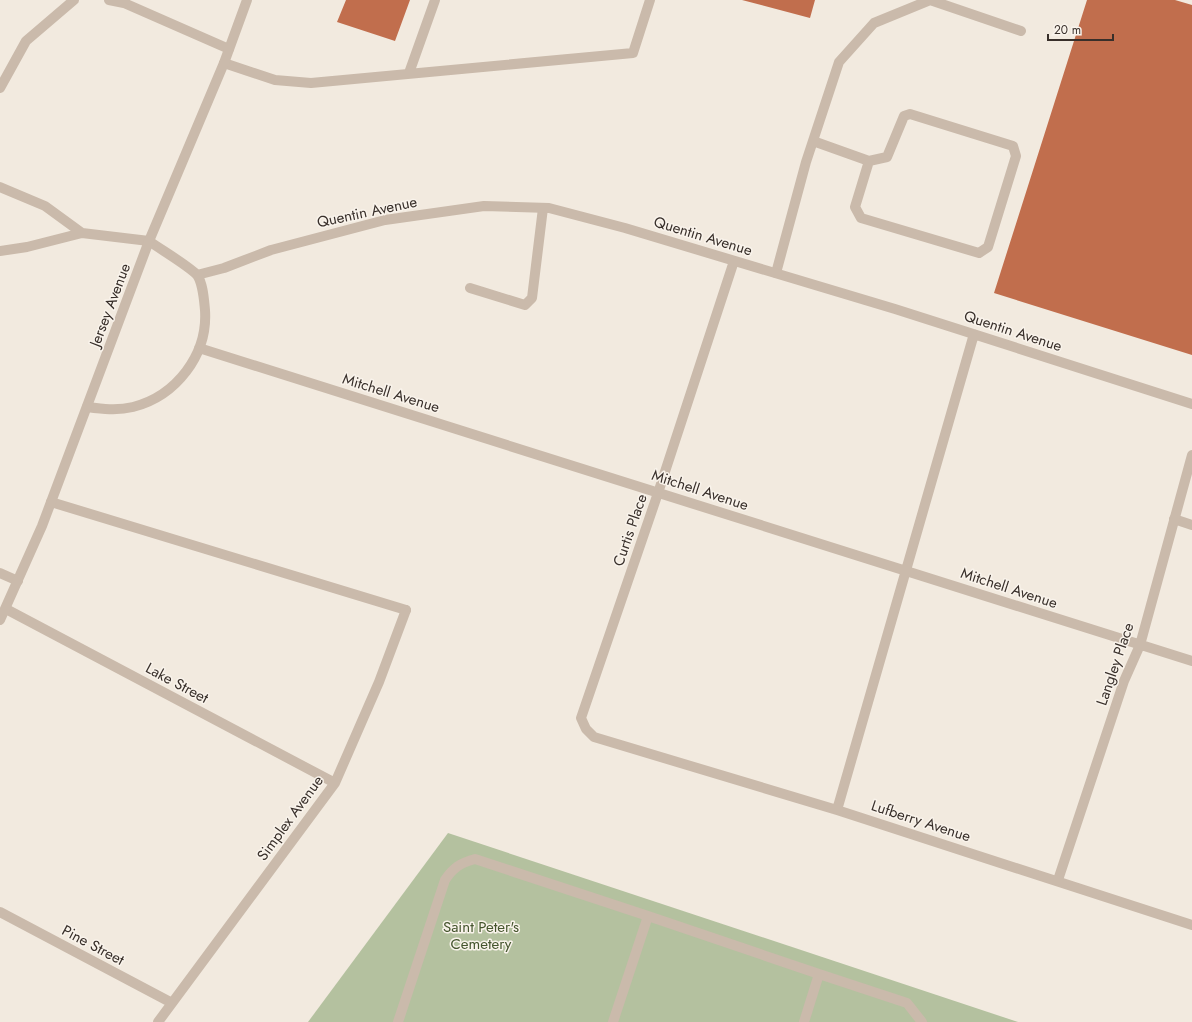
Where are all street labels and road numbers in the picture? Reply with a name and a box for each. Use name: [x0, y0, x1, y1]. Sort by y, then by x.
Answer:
street label: Quentin Avenue: [315, 191, 419, 233]
street label: Quentin Avenue: [651, 211, 755, 261]
street label: Jersey Avenue: [83, 260, 136, 352]
street label: Quentin Avenue: [961, 305, 1065, 357]
street label: Mitchell Avenue: [340, 368, 443, 418]
street label: Mitchell Avenue: [649, 464, 751, 516]
street label: Curtis Place: [607, 491, 653, 569]
street label: Mitchell Avenue: [958, 562, 1060, 614]
street label: Langley Place: [1091, 619, 1140, 708]
street label: Lake Street: [142, 657, 213, 709]
street label: Simplex Avenue: [251, 771, 329, 865]
street label: Lufberry Avenue: [868, 795, 974, 848]
street label: Pine Street: [58, 919, 129, 971]

